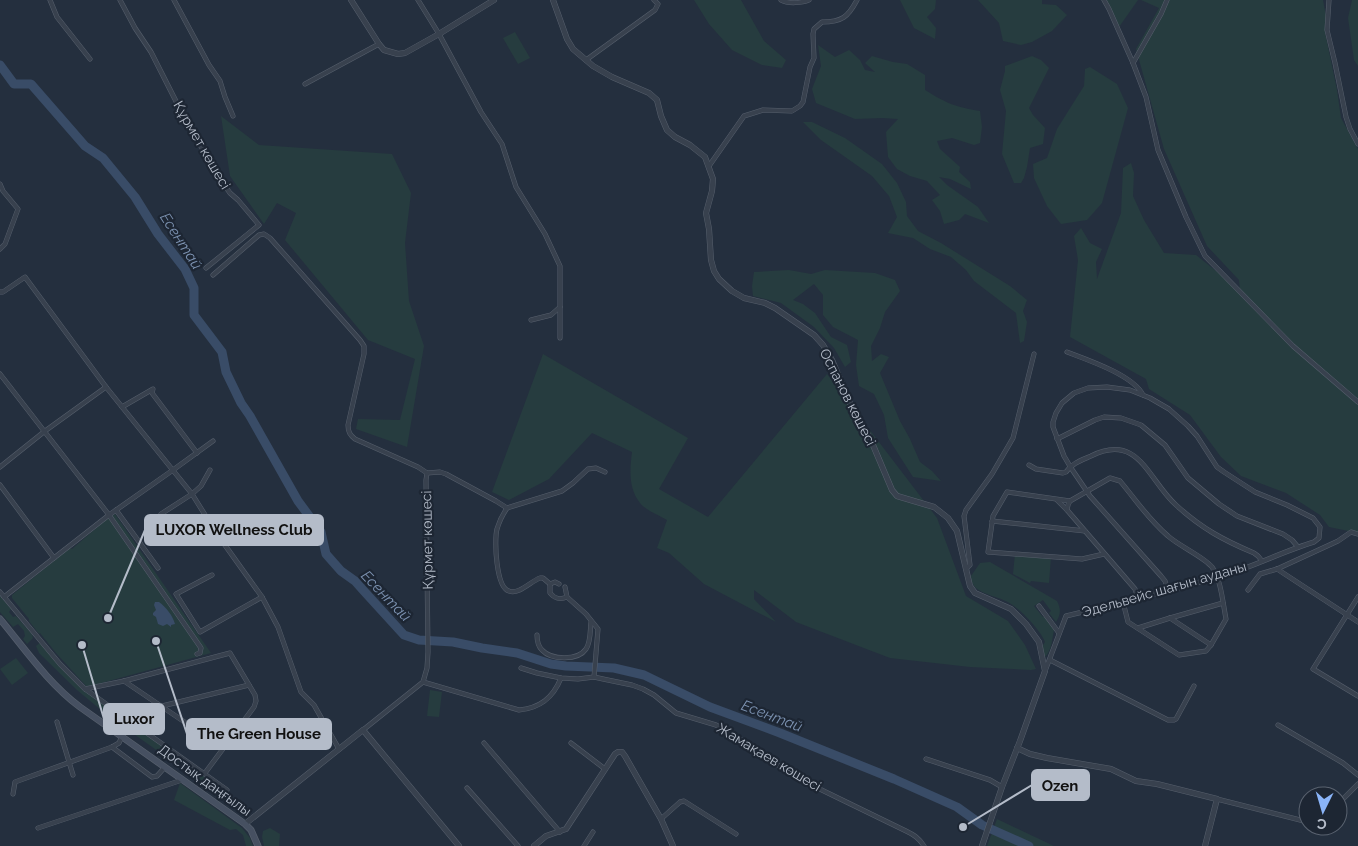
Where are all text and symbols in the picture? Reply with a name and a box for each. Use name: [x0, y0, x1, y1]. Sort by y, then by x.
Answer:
street label: Құрмет көшесі: [170, 98, 234, 192]
water label: Есентай: [156, 209, 206, 273]
street label: Оспанов көшесі: [817, 346, 879, 448]
street label: Құрмет көшесі: [418, 490, 436, 590]
callout: LUXOR Wellness Club: [145, 515, 323, 545]
text: LUXOR Wellness Club: [156, 521, 313, 539]
street label: Эдельвейс шағын ауданы: [1080, 558, 1248, 620]
water label: Есентай: [357, 567, 415, 626]
water label: Есентай: [739, 696, 806, 736]
callout: Luxor: [104, 704, 164, 734]
text: Luxor: [114, 710, 154, 728]
callout: The Green House: [187, 719, 331, 749]
street label: Жамақаев көшесі: [714, 720, 824, 794]
text: The Green House: [197, 725, 321, 743]
street label: Достық даңғылы: [155, 741, 255, 819]
callout: Ozen: [1032, 770, 1089, 800]
text: Ozen: [1042, 777, 1078, 795]
north arrow: [1298, 786, 1348, 836]
text: С: [1316, 816, 1327, 832]

